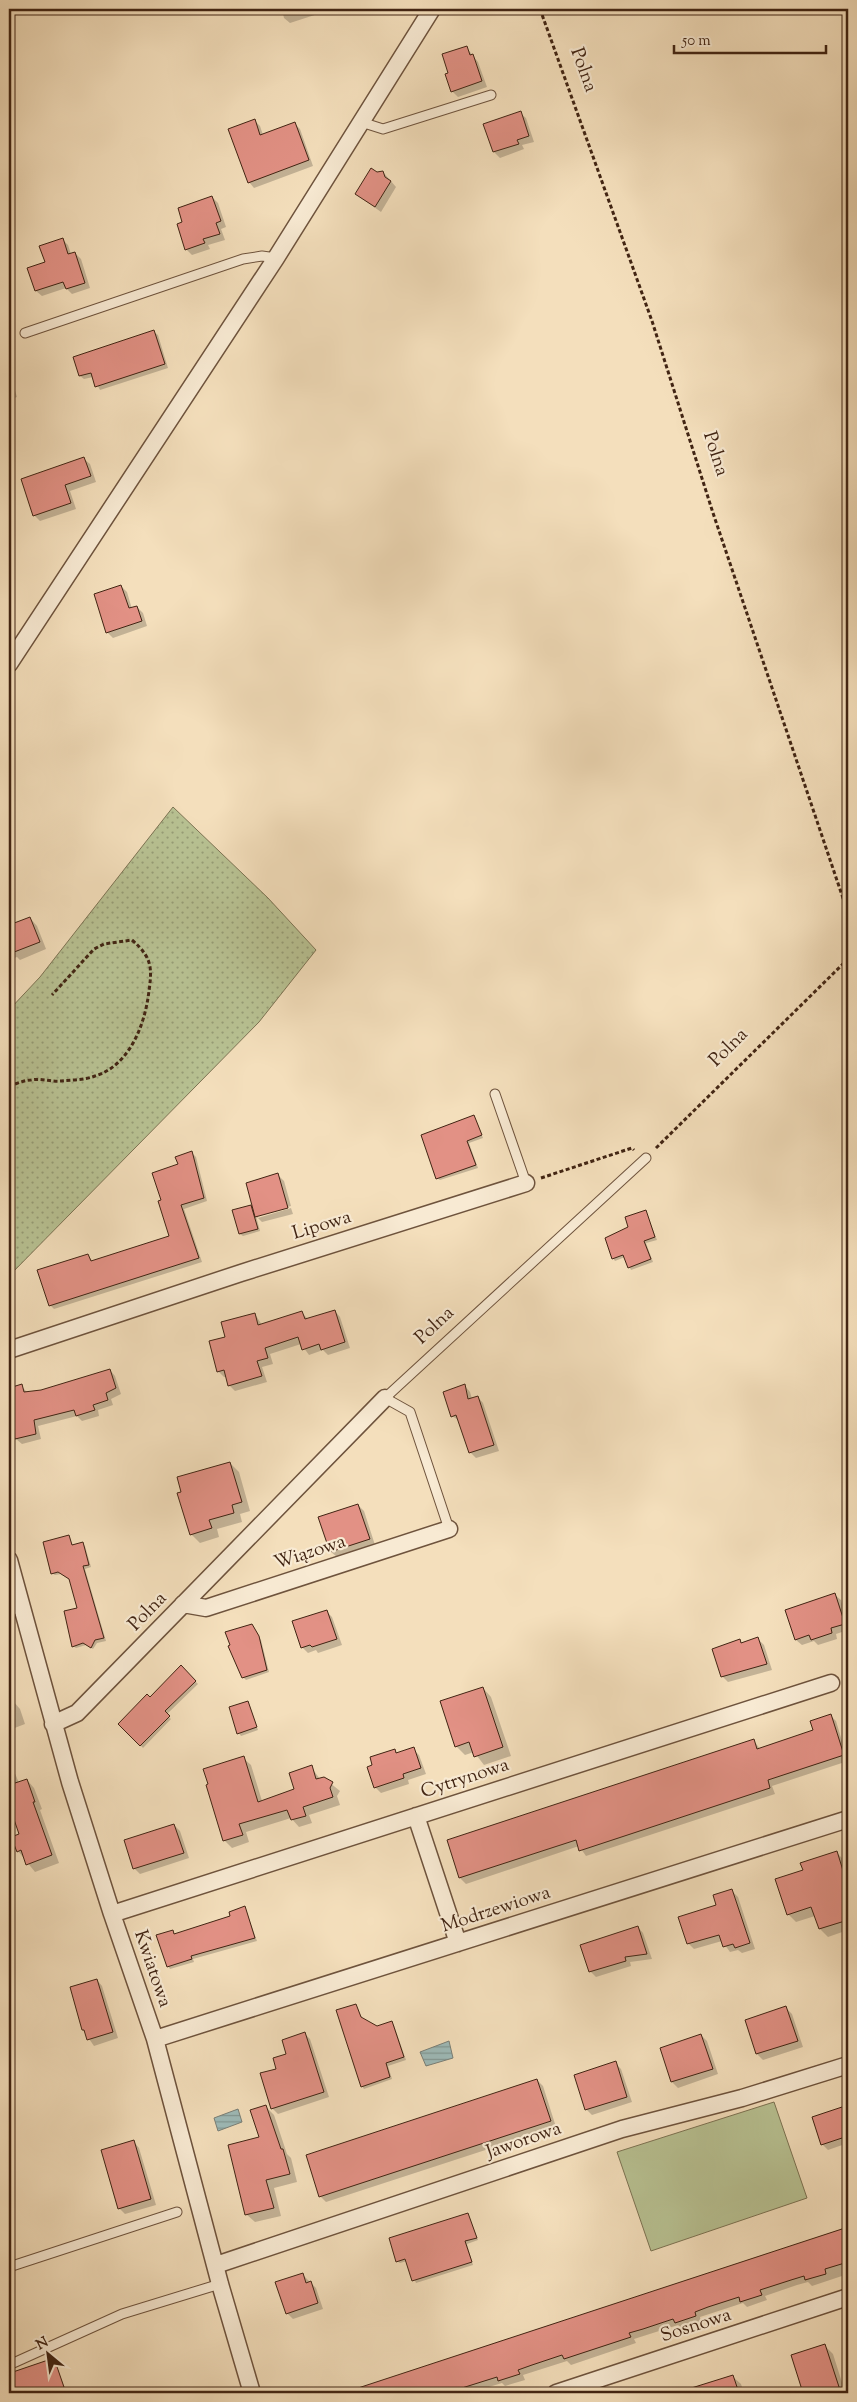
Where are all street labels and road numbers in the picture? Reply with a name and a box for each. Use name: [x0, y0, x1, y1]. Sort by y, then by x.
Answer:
street label: Polna: [563, 44, 604, 96]
street label: Polna: [695, 428, 735, 480]
street label: Polna: [703, 1022, 755, 1074]
street label: Lipowa: [289, 1204, 355, 1248]
street label: Polna: [409, 1300, 461, 1351]
street label: Wiązowa: [271, 1529, 350, 1577]
street label: Polna: [122, 1586, 174, 1638]
street label: Cytrynowa: [417, 1752, 513, 1806]
street label: Modrzewiowa: [438, 1880, 554, 1940]
street label: Kwiatowa: [126, 1927, 178, 2012]
street label: Jaworowa: [482, 2115, 565, 2167]
street label: Sosnowa: [657, 2302, 735, 2350]

